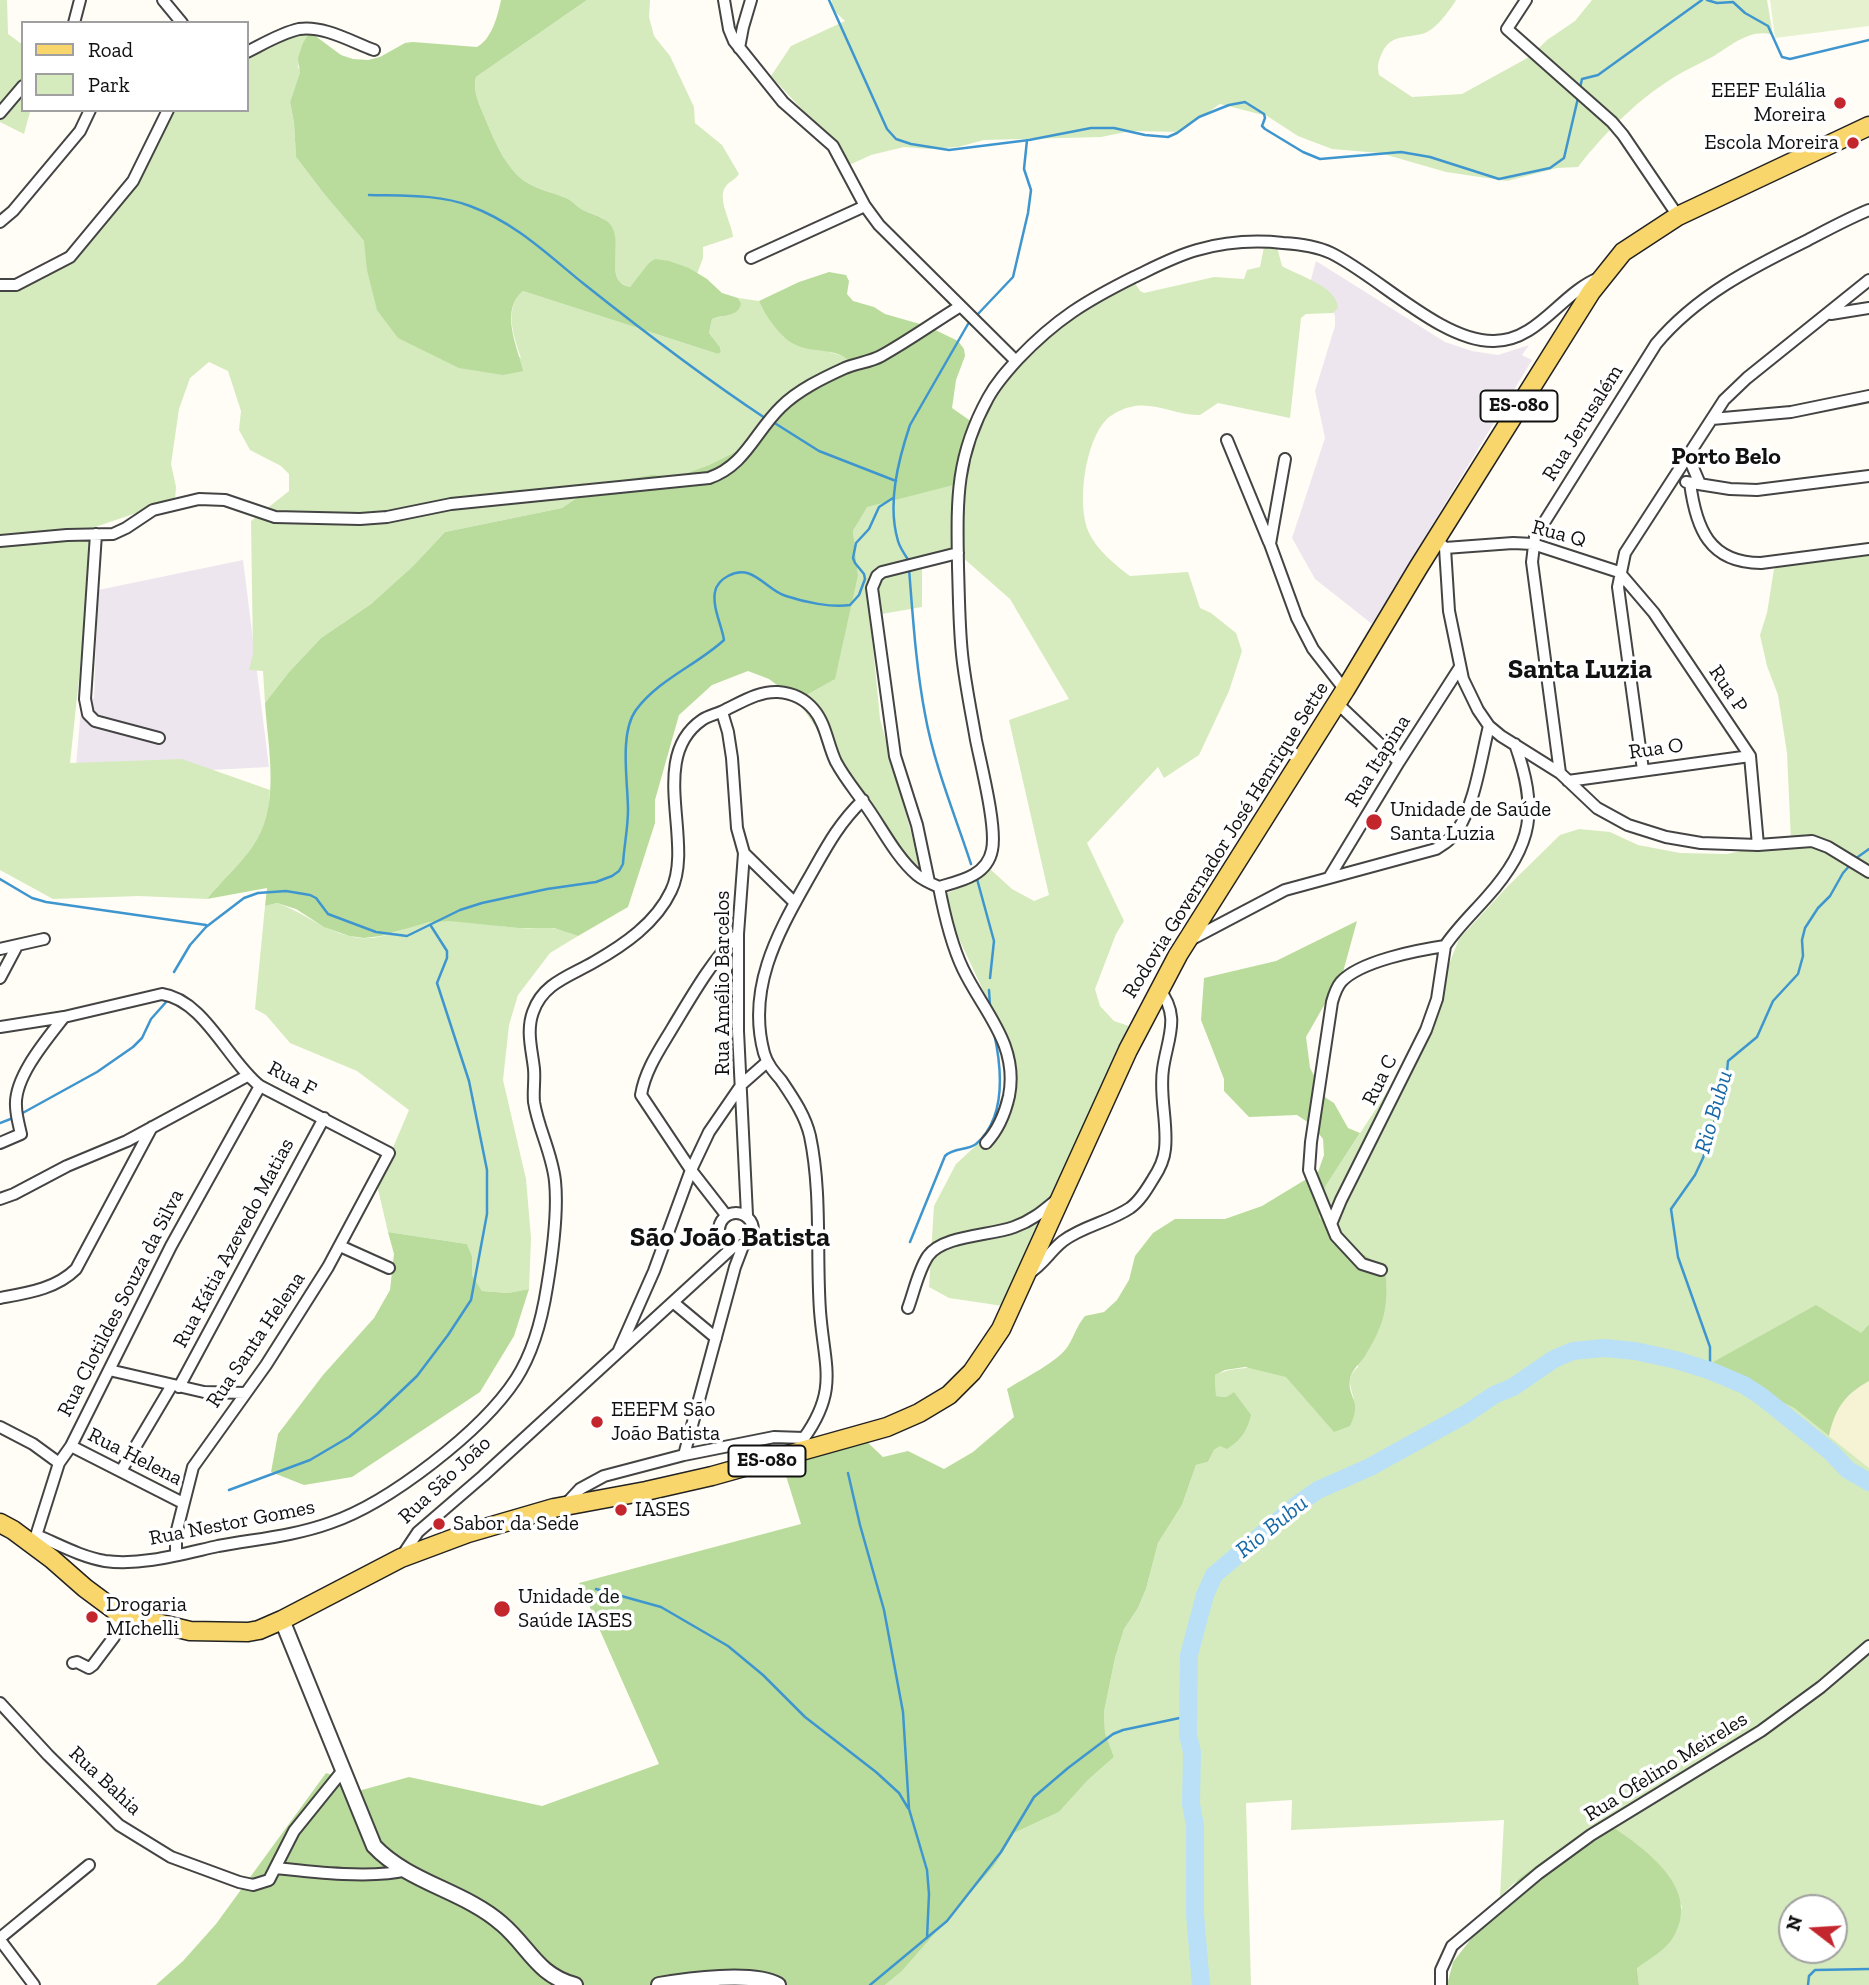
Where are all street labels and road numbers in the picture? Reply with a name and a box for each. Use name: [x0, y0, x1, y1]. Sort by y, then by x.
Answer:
street label: Rua Jerusalém: [1537, 360, 1629, 486]
road number: ES-080: [1480, 390, 1558, 422]
street label: Rua Q: [1529, 515, 1589, 553]
street label: Rua P: [1703, 661, 1753, 717]
street label: Rodovia Governador José Henrique Sette: [1118, 677, 1334, 1003]
street label: Rua Itapina: [1340, 710, 1416, 812]
street label: Rua O: [1627, 733, 1685, 765]
street label: Rua Amélio Barcelos: [710, 890, 736, 1076]
street label: Rua C: [1357, 1051, 1403, 1109]
street label: Rua F: [263, 1056, 321, 1102]
street label: Rua Kátia Azevedo Matias: [168, 1134, 300, 1352]
street label: Rua Clotildes Souza da Silva: [53, 1185, 189, 1421]
street label: Rua Santa Helena: [201, 1267, 311, 1413]
street label: Rua Helena: [84, 1423, 186, 1491]
street label: Rua São João: [394, 1431, 496, 1529]
road number: ES-080: [728, 1446, 806, 1476]
street label: Rua Nestor Gomes: [147, 1495, 317, 1551]
street label: Rua Ofelino Meireles: [1580, 1707, 1752, 1827]
street label: Rua Bahia: [63, 1741, 147, 1821]

